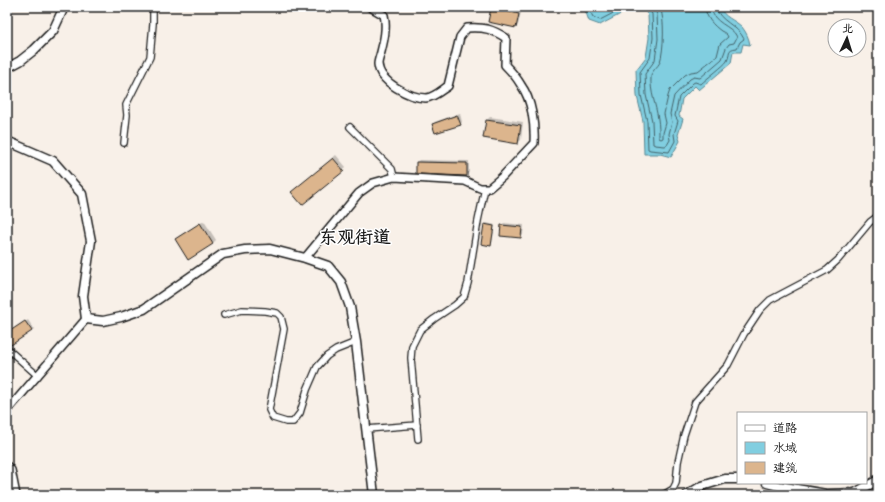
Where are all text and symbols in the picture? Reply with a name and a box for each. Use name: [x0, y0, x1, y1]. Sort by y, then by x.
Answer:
north arrow: [827, 18, 867, 58]
text: 北: [842, 22, 854, 35]
district label: 东观街道: [319, 227, 391, 248]
legend: [737, 412, 867, 484]
text: 道路: [773, 421, 797, 435]
text: 水域: [773, 441, 797, 455]
text: 建筑: [773, 461, 797, 475]

